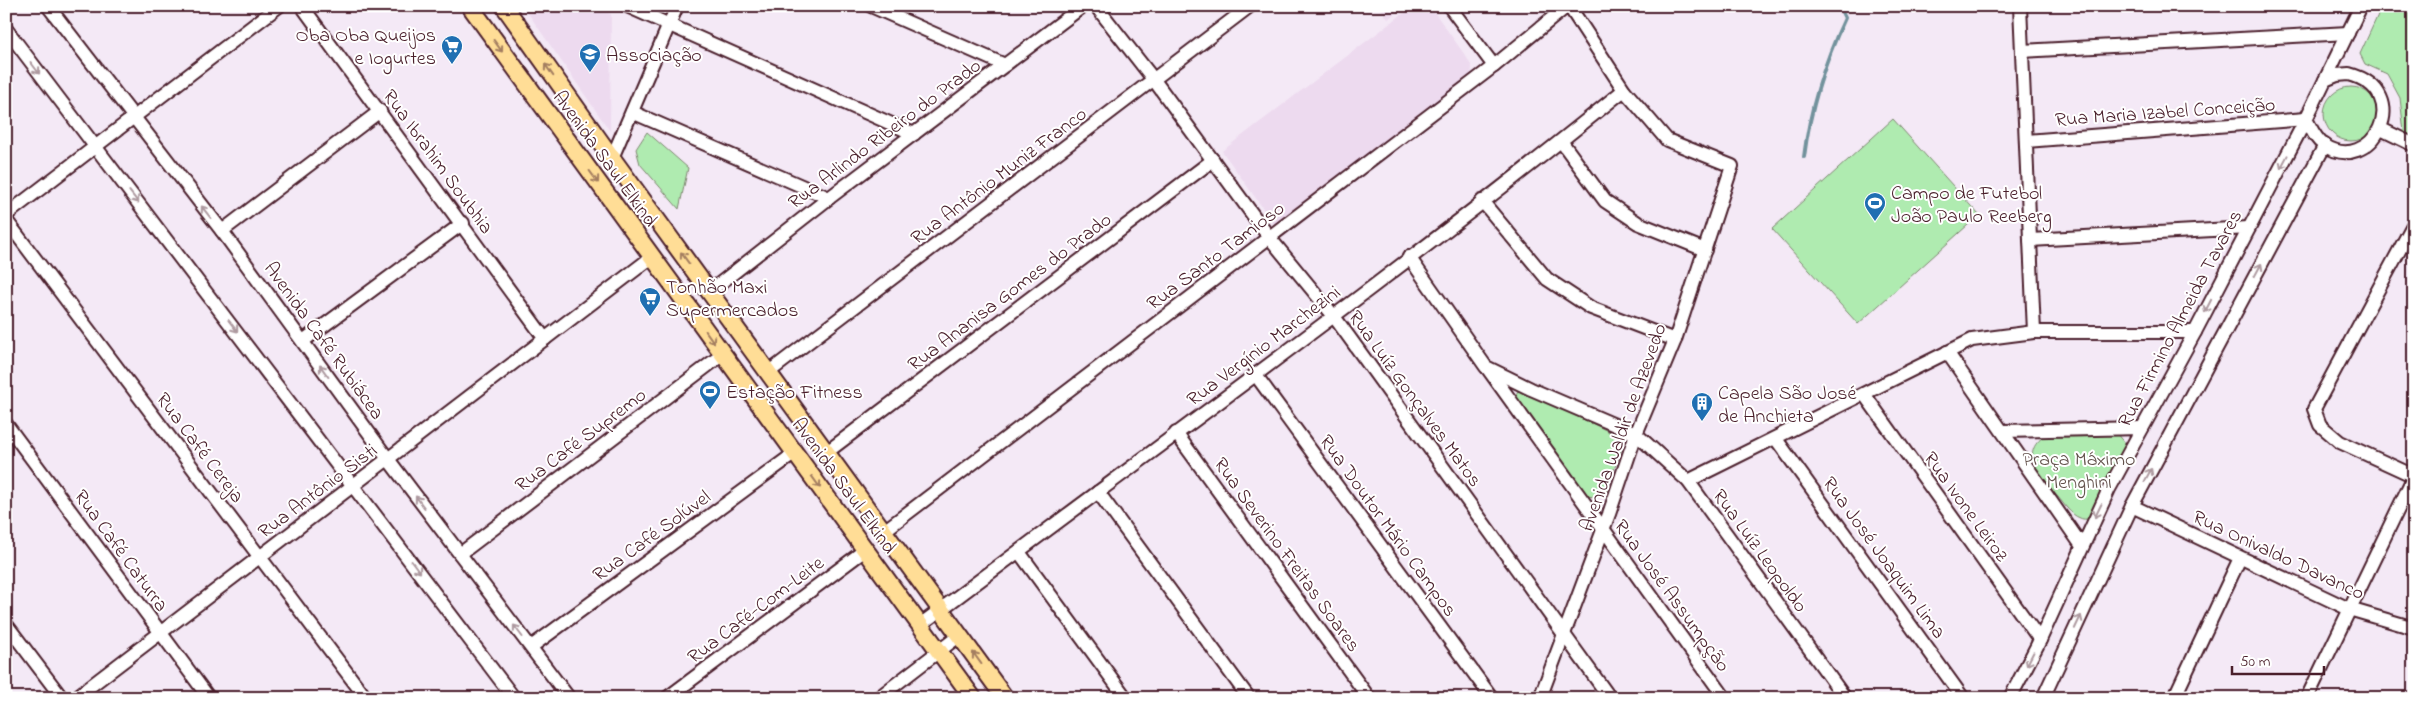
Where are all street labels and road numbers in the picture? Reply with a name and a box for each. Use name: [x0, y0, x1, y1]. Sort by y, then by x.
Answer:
street label: Rua Arlindo Ribeiro do Prado: [783, 53, 988, 217]
street label: Rua Ibrahim Soubhia: [375, 84, 499, 241]
street label: Avenida Saul Elkind: [545, 85, 663, 234]
street label: Rua Maria Izabel Conceição: [2054, 91, 2276, 136]
street label: Rua Antônio Muniz Franco: [905, 101, 1094, 253]
street label: Rua Santo Tamioso: [1141, 195, 1292, 319]
street label: Rua Firmino Almeida Tavares: [2112, 205, 2251, 433]
street label: Rua Ananisa Gomes do Prado: [902, 207, 1119, 379]
street label: Avenida Café Rubiácea: [256, 256, 390, 427]
street label: Rua Vergínio Marchezini: [1181, 279, 1348, 415]
street label: Rua Luíz Gonçalves Matos: [1340, 305, 1488, 494]
street label: Avenida Waldir de Azevedo: [1573, 320, 1676, 536]
street label: Rua Café Supremo: [510, 382, 653, 500]
street label: Rua Café Cereja: [148, 387, 250, 510]
street label: Avenida Saul Elkind: [784, 412, 902, 561]
street label: Rua Doutor Mário Campos: [1311, 429, 1463, 624]
street label: Rua Antônio Sisti: [253, 437, 384, 547]
street label: Rua Ivone Leiroz: [1915, 446, 2015, 569]
street label: Rua Severino Freitas Soares: [1205, 452, 1367, 659]
street label: Rua José Joaquim Lima: [1814, 471, 1952, 646]
street label: Rua Café Caturra: [66, 484, 174, 619]
street label: Rua Café Solúvel: [587, 484, 718, 590]
street label: Rua Luíz Leopoldo: [1704, 484, 1814, 619]
street label: Rua Onivaldo Davanco: [2187, 504, 2369, 609]
street label: Rua José Assumpção: [1606, 514, 1736, 679]
street label: Rua Café-Com-Leite: [682, 550, 831, 672]

